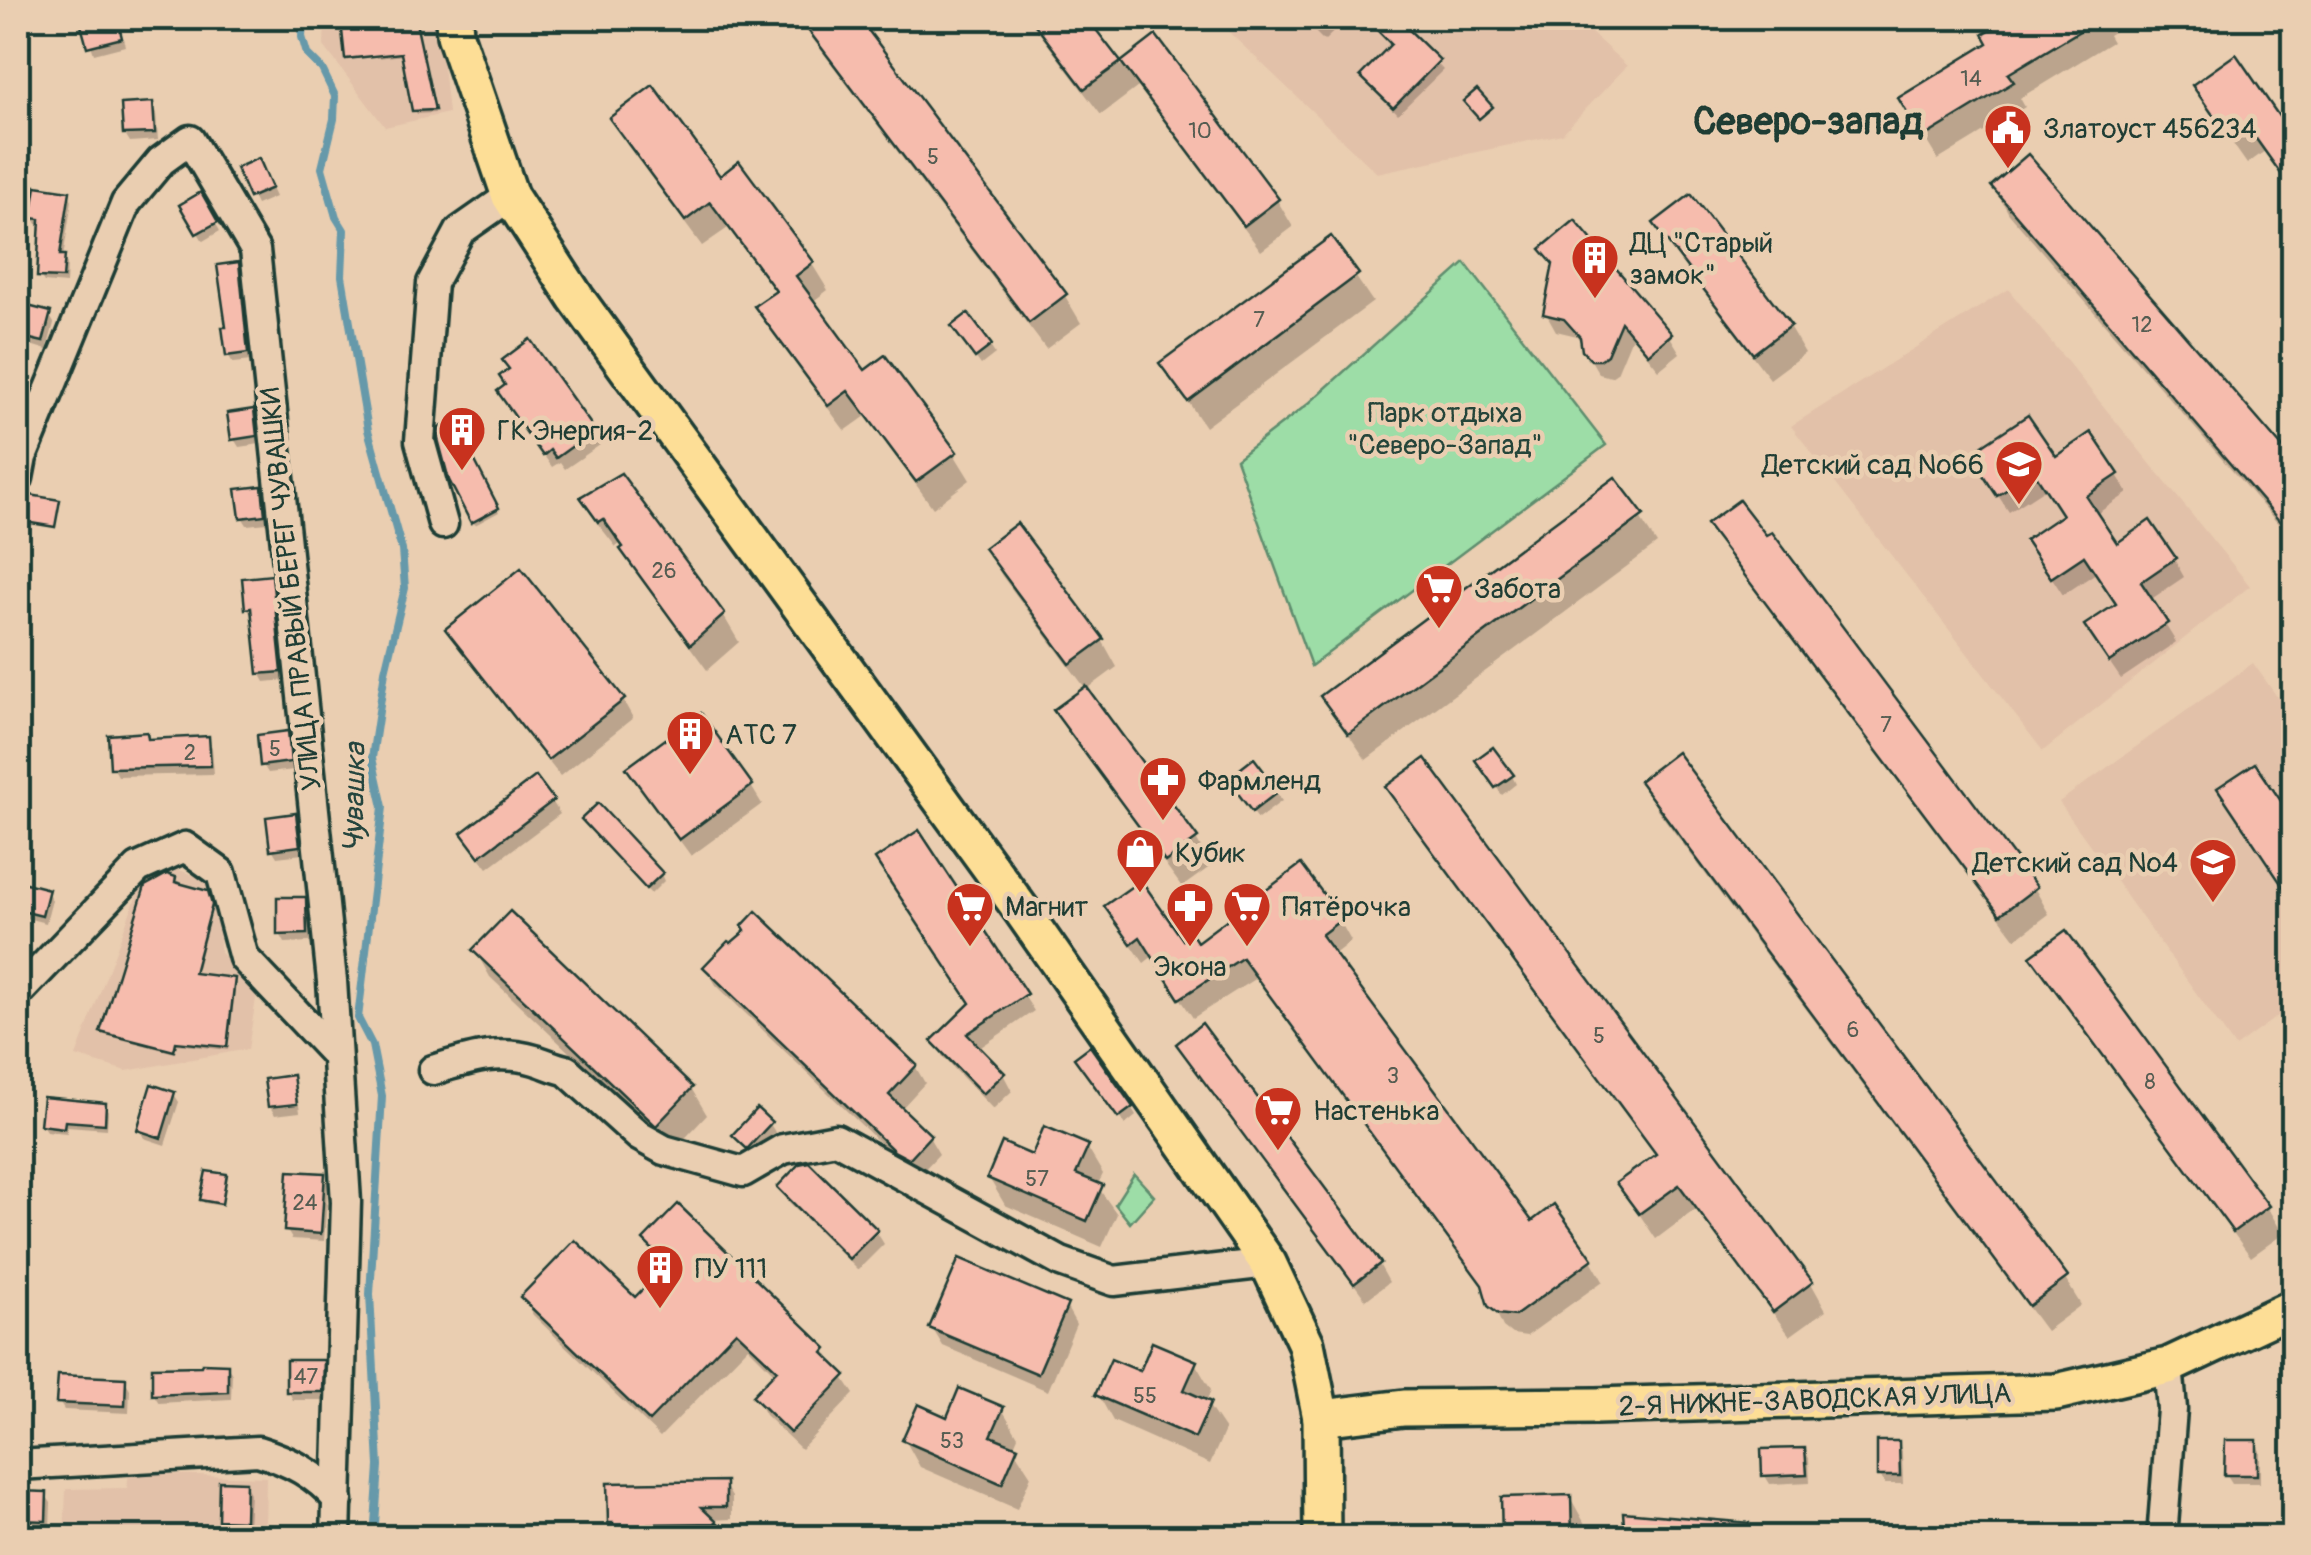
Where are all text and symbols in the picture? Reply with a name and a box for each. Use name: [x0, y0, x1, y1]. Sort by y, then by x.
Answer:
house number: 14: [1960, 65, 1982, 93]
district label: Северо-запад: [1693, 98, 1924, 146]
public building icon: Златоуст 456234: [1982, 102, 2034, 170]
place label: Златоуст 456234: [2043, 112, 2257, 147]
house number: 10: [1188, 117, 1212, 145]
house number: 5: [927, 143, 939, 171]
place label: ДЦ "Старый замок": [1629, 226, 1773, 293]
building icon: ДЦ "Старый замок": [1569, 232, 1621, 300]
house number: 7: [1253, 306, 1265, 334]
house number: 12: [2132, 311, 2152, 339]
street label: УЛИЦА ПРАВЫЙ БЕРЕГ ЧУВАШКИ: [253, 386, 330, 792]
park label: Парк отдыха "Северо-Запад": [1347, 396, 1543, 463]
building icon: ГК Энергия-2: [436, 404, 488, 472]
place label: ГК Энергия-2: [497, 414, 653, 449]
school or university icon: Детский сад №66: [1993, 438, 2045, 506]
place label: Детский сад №66: [1761, 448, 1984, 483]
house number: 26: [651, 557, 677, 585]
supermarket icon: Забота: [1413, 562, 1465, 630]
place label: Забота: [1474, 572, 1561, 607]
building icon: АТС 7: [664, 708, 716, 776]
house number: 7: [1880, 711, 1892, 739]
place label: АТС 7: [725, 718, 797, 753]
house number: 5: [269, 735, 281, 763]
house number: 2: [184, 739, 196, 767]
water label: Чувашка: [335, 741, 374, 853]
pharmacy icon: Фармленд: [1137, 754, 1189, 822]
place label: Фармленд: [1198, 764, 1321, 799]
shop icon: Кубик: [1114, 826, 1166, 894]
place label: Кубик: [1175, 836, 1246, 871]
school or university icon: Детский сад №4: [2187, 836, 2239, 904]
place label: Детский сад №4: [1971, 846, 2178, 881]
supermarket icon: Магнит: [944, 880, 996, 948]
pharmacy icon: Экона: [1164, 880, 1216, 948]
supermarket icon: Пятёрочка: [1221, 880, 1273, 948]
place label: Магнит: [1005, 890, 1088, 925]
place label: Пятёрочка: [1282, 890, 1411, 925]
place label: Экона: [1153, 950, 1227, 985]
house number: 6: [1847, 1016, 1859, 1044]
house number: 5: [1593, 1022, 1605, 1050]
house number: 3: [1387, 1062, 1399, 1090]
house number: 8: [2144, 1068, 2156, 1096]
supermarket icon: Настенька: [1252, 1084, 1304, 1152]
place label: Настенька: [1313, 1094, 1440, 1129]
house number: 57: [1025, 1165, 1049, 1193]
house number: 24: [292, 1189, 318, 1217]
building icon: ПУ 111: [634, 1242, 686, 1310]
place label: ПУ 111: [695, 1252, 768, 1287]
house number: 47: [294, 1363, 319, 1391]
street label: 2-Я НИЖНЕ-ЗАВОДСКАЯ УЛИЦА: [1618, 1376, 2012, 1425]
house number: 55: [1133, 1382, 1157, 1410]
house number: 53: [940, 1427, 964, 1455]

